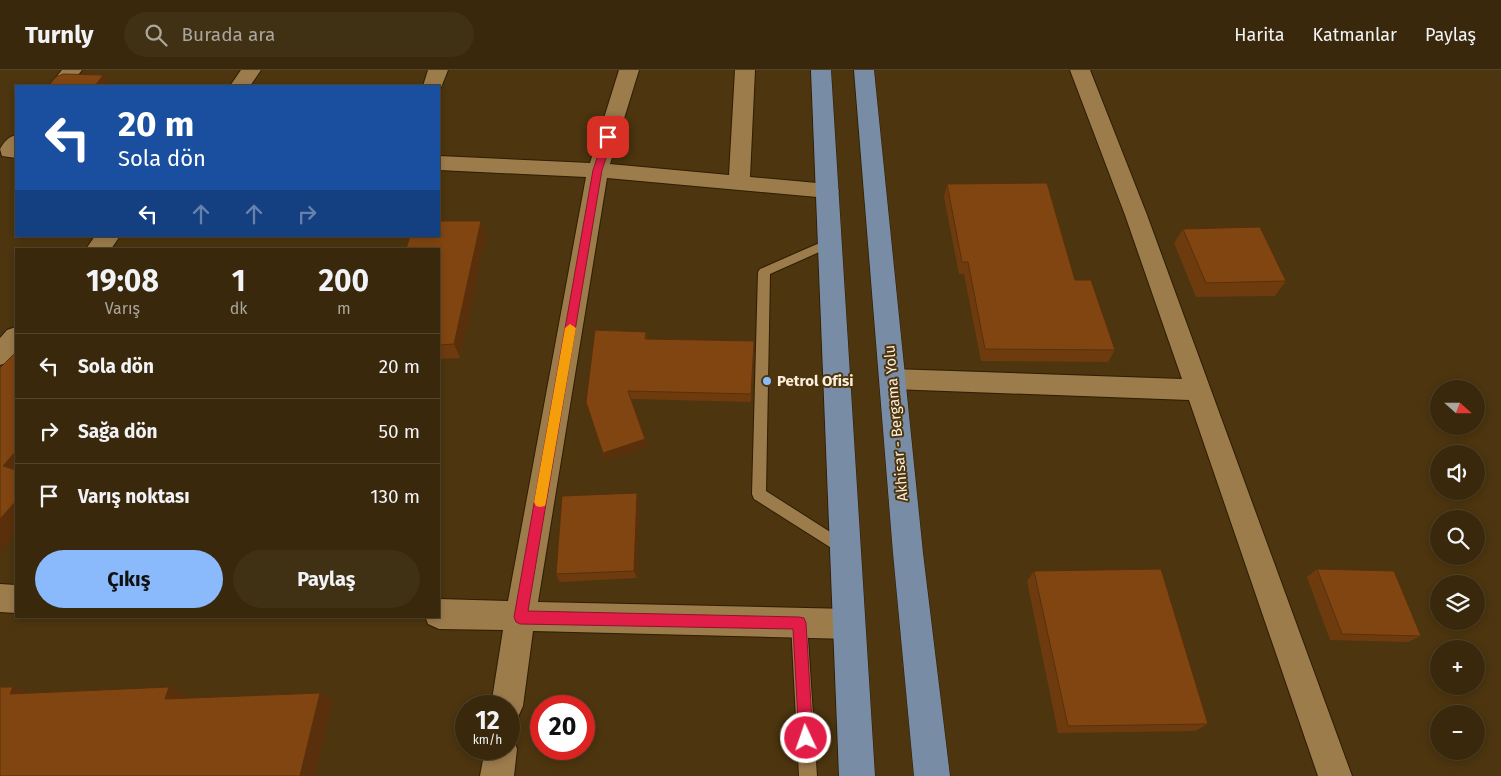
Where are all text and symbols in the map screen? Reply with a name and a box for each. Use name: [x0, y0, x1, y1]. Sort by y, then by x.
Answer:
search box: [124, 12, 474, 57]
text: Turnly: [25, 21, 94, 49]
icon: search: [142, 21, 170, 49]
text: Burada ara: [182, 23, 275, 46]
text: Harita: [1234, 24, 1284, 46]
text: Katmanlar: [1312, 24, 1397, 46]
text: Paylaş: [1425, 24, 1476, 46]
text: 20 m: [118, 103, 194, 145]
icon: left: [35, 105, 100, 170]
pin: [587, 116, 629, 158]
icon: arrive: [594, 123, 622, 151]
text: Sola dön: [118, 145, 206, 172]
icon: left: [134, 200, 162, 228]
icon: ahead: [187, 200, 215, 228]
icon: ahead: [240, 200, 268, 228]
icon: right: [293, 200, 321, 228]
text: 19:08: [86, 263, 159, 299]
text: 1: [232, 263, 246, 299]
text: 200: [318, 263, 369, 299]
text: Varış: [105, 299, 140, 318]
text: dk: [230, 299, 248, 318]
text: m: [337, 299, 351, 318]
street label: Akhisar - Bergama Yolu: [880, 344, 912, 502]
icon: left: [35, 352, 63, 380]
text: Sola dön: [78, 355, 154, 378]
text: 20 m: [379, 355, 420, 378]
place label: Petrol Ofisi: [777, 372, 853, 390]
marker: Petrol Ofisi: [761, 375, 773, 387]
north arrow: [1430, 380, 1485, 435]
map controls: [1430, 380, 1485, 760]
icon: right: [35, 417, 63, 445]
text: Sağa dön: [78, 420, 158, 443]
text: 50 m: [379, 420, 420, 443]
button: sound: [1430, 445, 1485, 500]
icon: arrive: [35, 482, 63, 510]
text: Varış noktası: [78, 485, 190, 508]
text: 130 m: [370, 485, 420, 508]
button: search: [1430, 510, 1485, 565]
button: Çıkış: [35, 550, 223, 608]
button: Paylaş: [233, 550, 420, 608]
button: layers: [1430, 575, 1485, 630]
button: +: [1430, 640, 1485, 695]
speed limit sign: 20: [530, 695, 595, 760]
button: −: [1430, 705, 1485, 760]
text: 12: [475, 706, 500, 736]
position arrow: [779, 711, 831, 763]
text: km/h: [473, 733, 502, 747]

